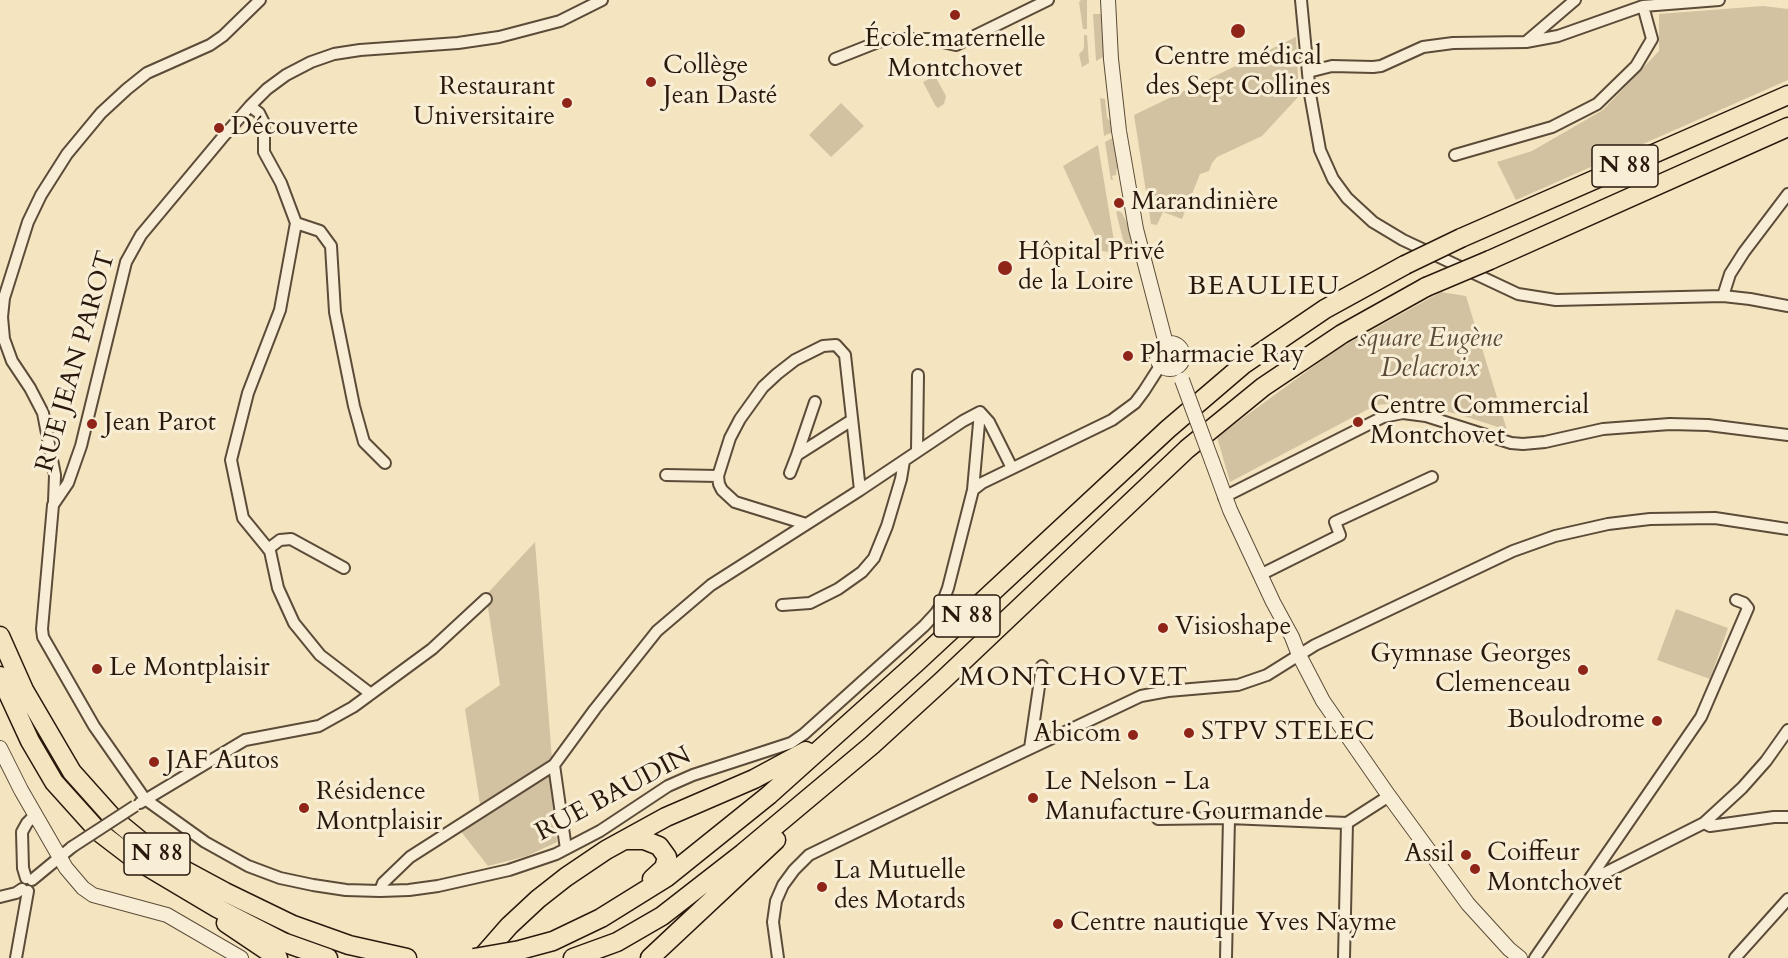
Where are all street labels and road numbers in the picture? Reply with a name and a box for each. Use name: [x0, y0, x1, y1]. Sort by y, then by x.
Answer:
road number: N 88: [1592, 145, 1658, 187]
street label: RUE JEAN PAROT: [31, 248, 123, 476]
road number: N 88: [934, 595, 1000, 637]
street label: RUE BAUDIN: [531, 741, 697, 849]
road number: N 88: [124, 833, 190, 875]

